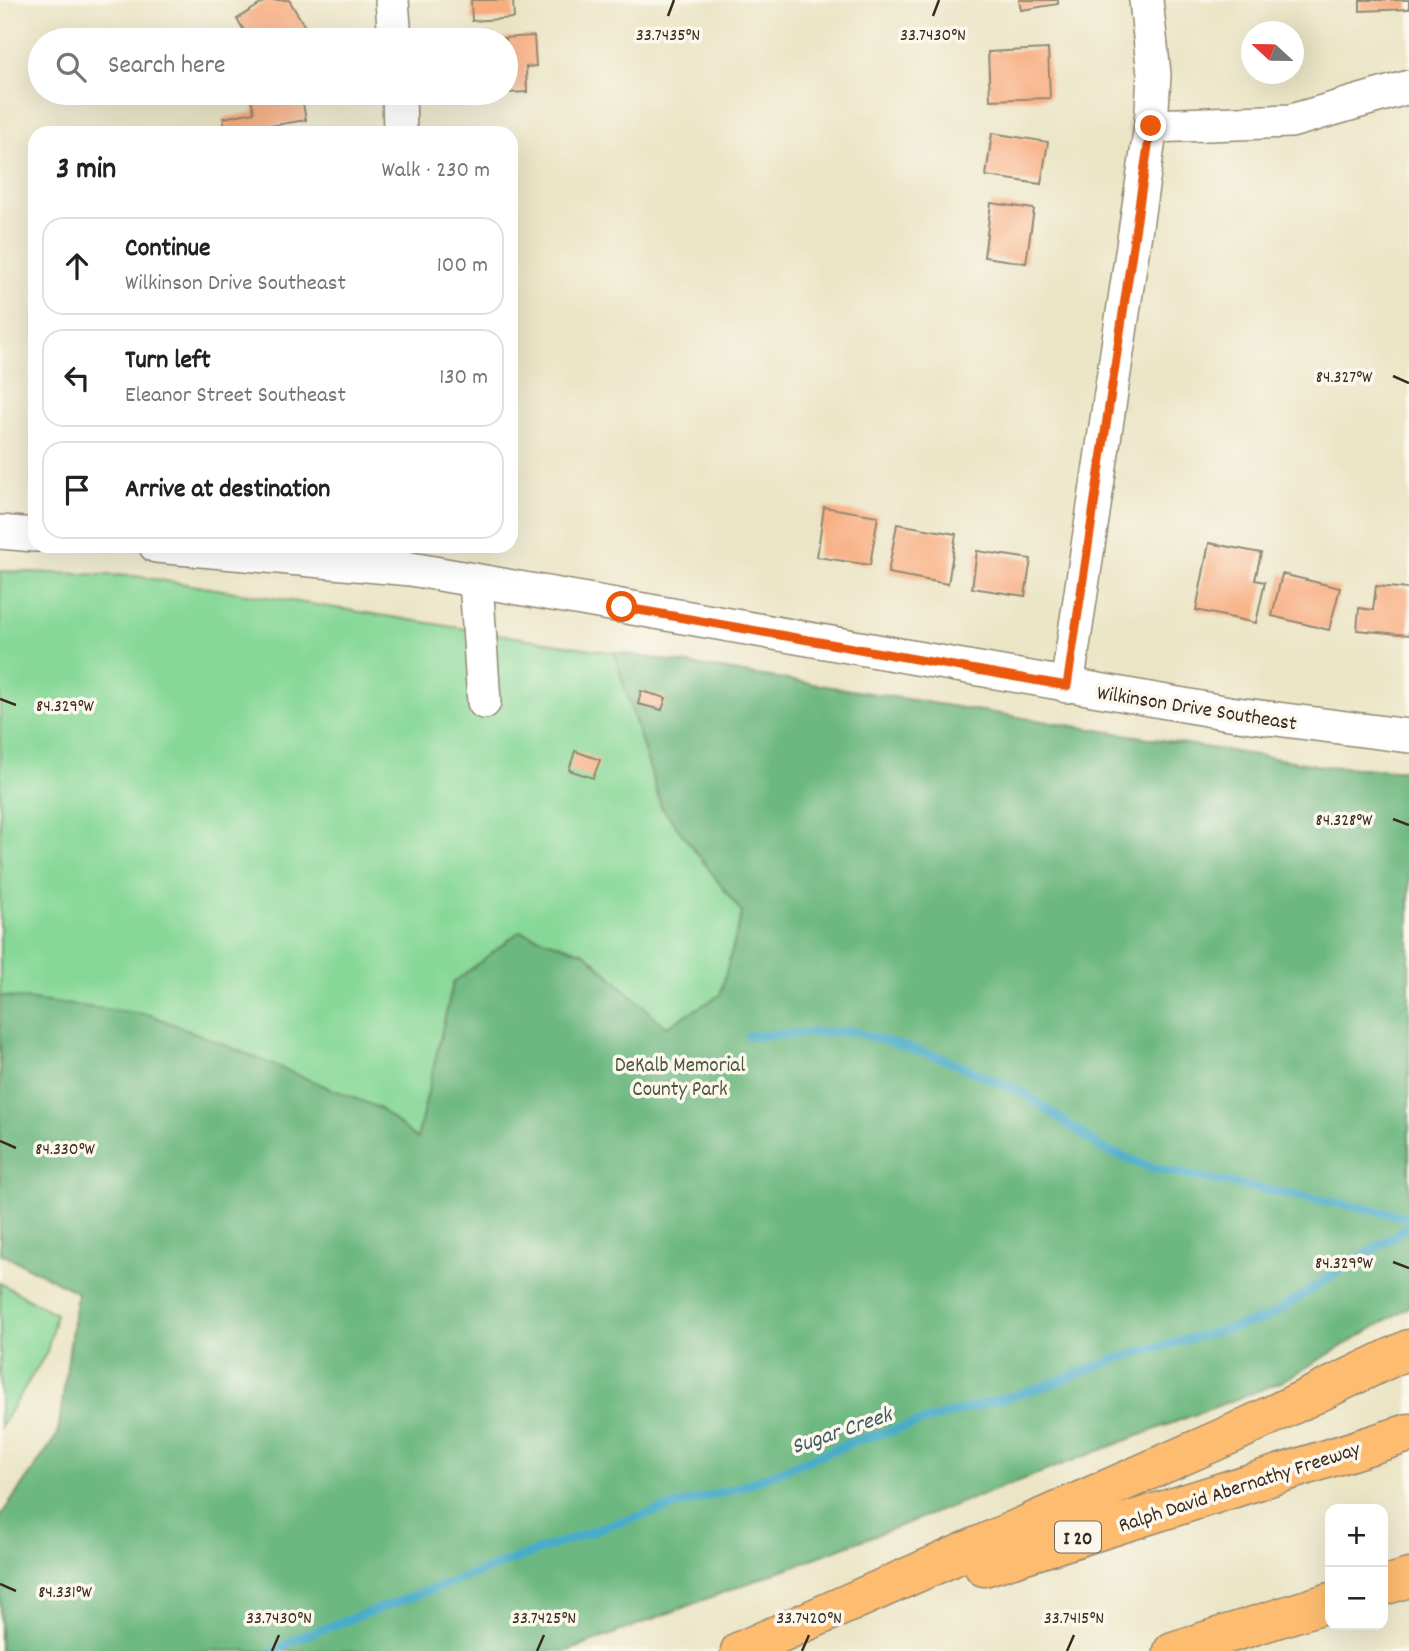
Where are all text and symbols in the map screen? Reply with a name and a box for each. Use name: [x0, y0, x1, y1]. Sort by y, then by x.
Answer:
north arrow: [1241, 21, 1304, 84]
text: 33.7435°N: [636, 24, 700, 49]
text: 33.7430°N: [900, 24, 966, 49]
search box: [28, 28, 518, 105]
icon: search: [52, 48, 90, 86]
text: Search here: [108, 48, 226, 85]
route end: [1135, 110, 1166, 141]
text: 3 min: [56, 150, 116, 193]
text: Walk · 230 m: [381, 155, 490, 188]
text: Continue: [125, 231, 210, 268]
icon: ahead: [58, 247, 96, 285]
text: 100 m: [437, 250, 488, 283]
text: Wilkinson Drive Southeast: [125, 268, 346, 301]
text: Turn left: [125, 343, 211, 380]
icon: left: [58, 359, 96, 397]
text: 130 m: [439, 362, 488, 395]
text: 84.327°W: [1316, 366, 1373, 391]
text: Eleanor Street Southeast: [125, 380, 346, 413]
icon: arrive: [58, 471, 96, 509]
text: Arrive at destination: [125, 472, 330, 509]
route start: [606, 591, 637, 622]
street label: Wilkinson Drive Southeast: [1095, 679, 1299, 741]
text: 84.329°W: [36, 695, 95, 720]
text: 84.328°W: [1316, 809, 1373, 834]
park label: DeKalb Memorial County Park: [615, 1052, 745, 1106]
text: 84.330°W: [35, 1138, 95, 1163]
text: 84.329°W: [1315, 1252, 1374, 1277]
water label: Sugar Creek: [787, 1399, 899, 1465]
street label: Ralph David Abernathy Freeway: [1115, 1435, 1365, 1542]
map controls: [1325, 1504, 1388, 1630]
button: +: [1325, 1504, 1388, 1567]
road number: I 20: [1055, 1522, 1101, 1553]
button: −: [1325, 1567, 1388, 1630]
text: 84.331°W: [38, 1581, 93, 1606]
text: 33.7430°N: [246, 1607, 312, 1632]
text: 33.7425°N: [512, 1607, 576, 1632]
text: 33.7420°N: [776, 1607, 842, 1632]
text: 33.7415°N: [1044, 1607, 1104, 1632]

